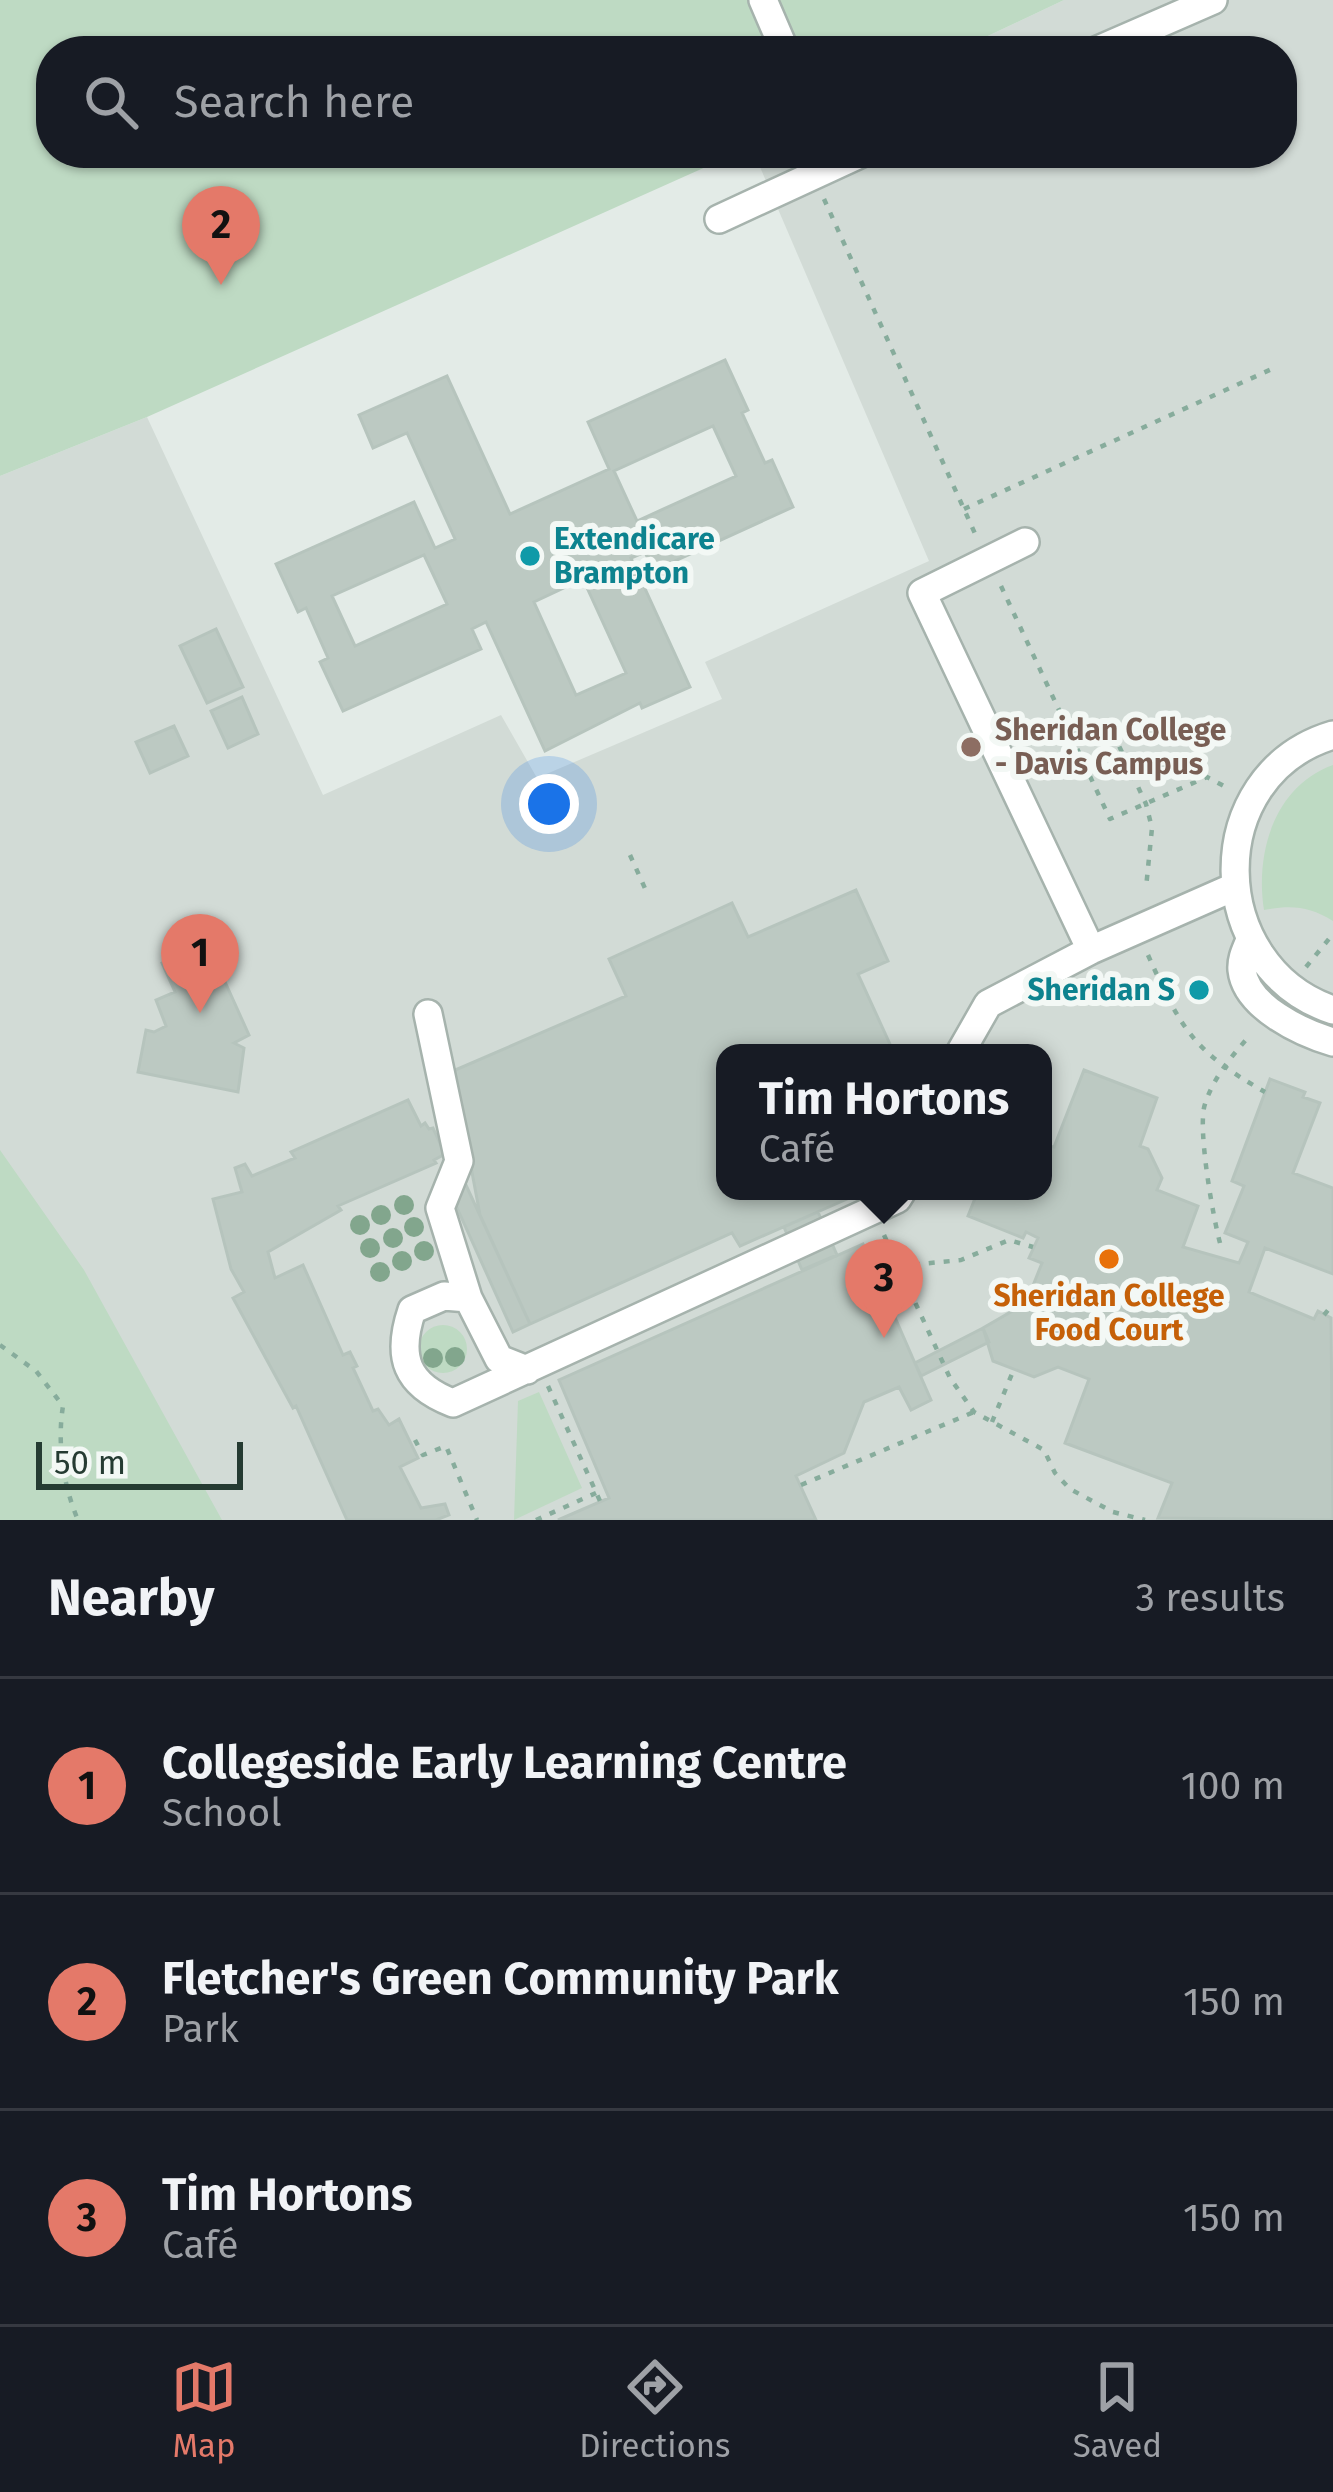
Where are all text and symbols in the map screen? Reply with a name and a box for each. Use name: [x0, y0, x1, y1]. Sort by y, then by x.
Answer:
search box: [36, 36, 1297, 168]
icon: search: [78, 69, 144, 135]
text: Search here: [174, 75, 414, 129]
pin: 2: [182, 186, 260, 285]
place label: Extendicare Brampton: [554, 521, 715, 591]
marker: Extendicare Brampton: [517, 543, 543, 569]
place label: Sheridan College - Davis Campus: [995, 712, 1226, 782]
marker: Sheridan College - Davis Campus: [958, 734, 984, 760]
your location: [519, 774, 579, 834]
pin: 1: [161, 914, 239, 1013]
place label: Sheridan S: [1027, 972, 1175, 1008]
marker: Sheridan S: [1186, 977, 1212, 1003]
popup: [716, 1044, 1052, 1200]
text: Tim Hortons: [759, 1072, 1009, 1126]
text: Café: [759, 1126, 835, 1172]
pin: 3: [845, 1239, 923, 1338]
marker: Sheridan College Food Court: [1096, 1246, 1122, 1272]
place label: Sheridan College Food Court: [993, 1278, 1225, 1348]
scale bar: [36, 1436, 243, 1489]
text: 50 m: [54, 1443, 126, 1483]
text: Nearby: [48, 1567, 214, 1629]
text: 3 results: [1135, 1575, 1285, 1621]
text: Collegeside Early Learning Centre: [162, 1736, 847, 1790]
text: 1: [78, 1763, 96, 1809]
text: 100 m: [1181, 1763, 1285, 1809]
text: School: [162, 1790, 282, 1836]
text: Fletcher's Green Community Park: [162, 1952, 839, 2006]
text: 2: [77, 1979, 97, 2025]
text: 150 m: [1183, 1979, 1285, 2025]
text: Park: [162, 2006, 239, 2052]
text: Tim Hortons: [162, 2168, 413, 2222]
text: 3: [77, 2195, 97, 2241]
text: 150 m: [1183, 2195, 1285, 2241]
text: Café: [162, 2222, 239, 2268]
tab: Map: [171, 2354, 237, 2466]
tab: Directions: [579, 2354, 731, 2466]
tab: Saved: [1073, 2354, 1162, 2466]

